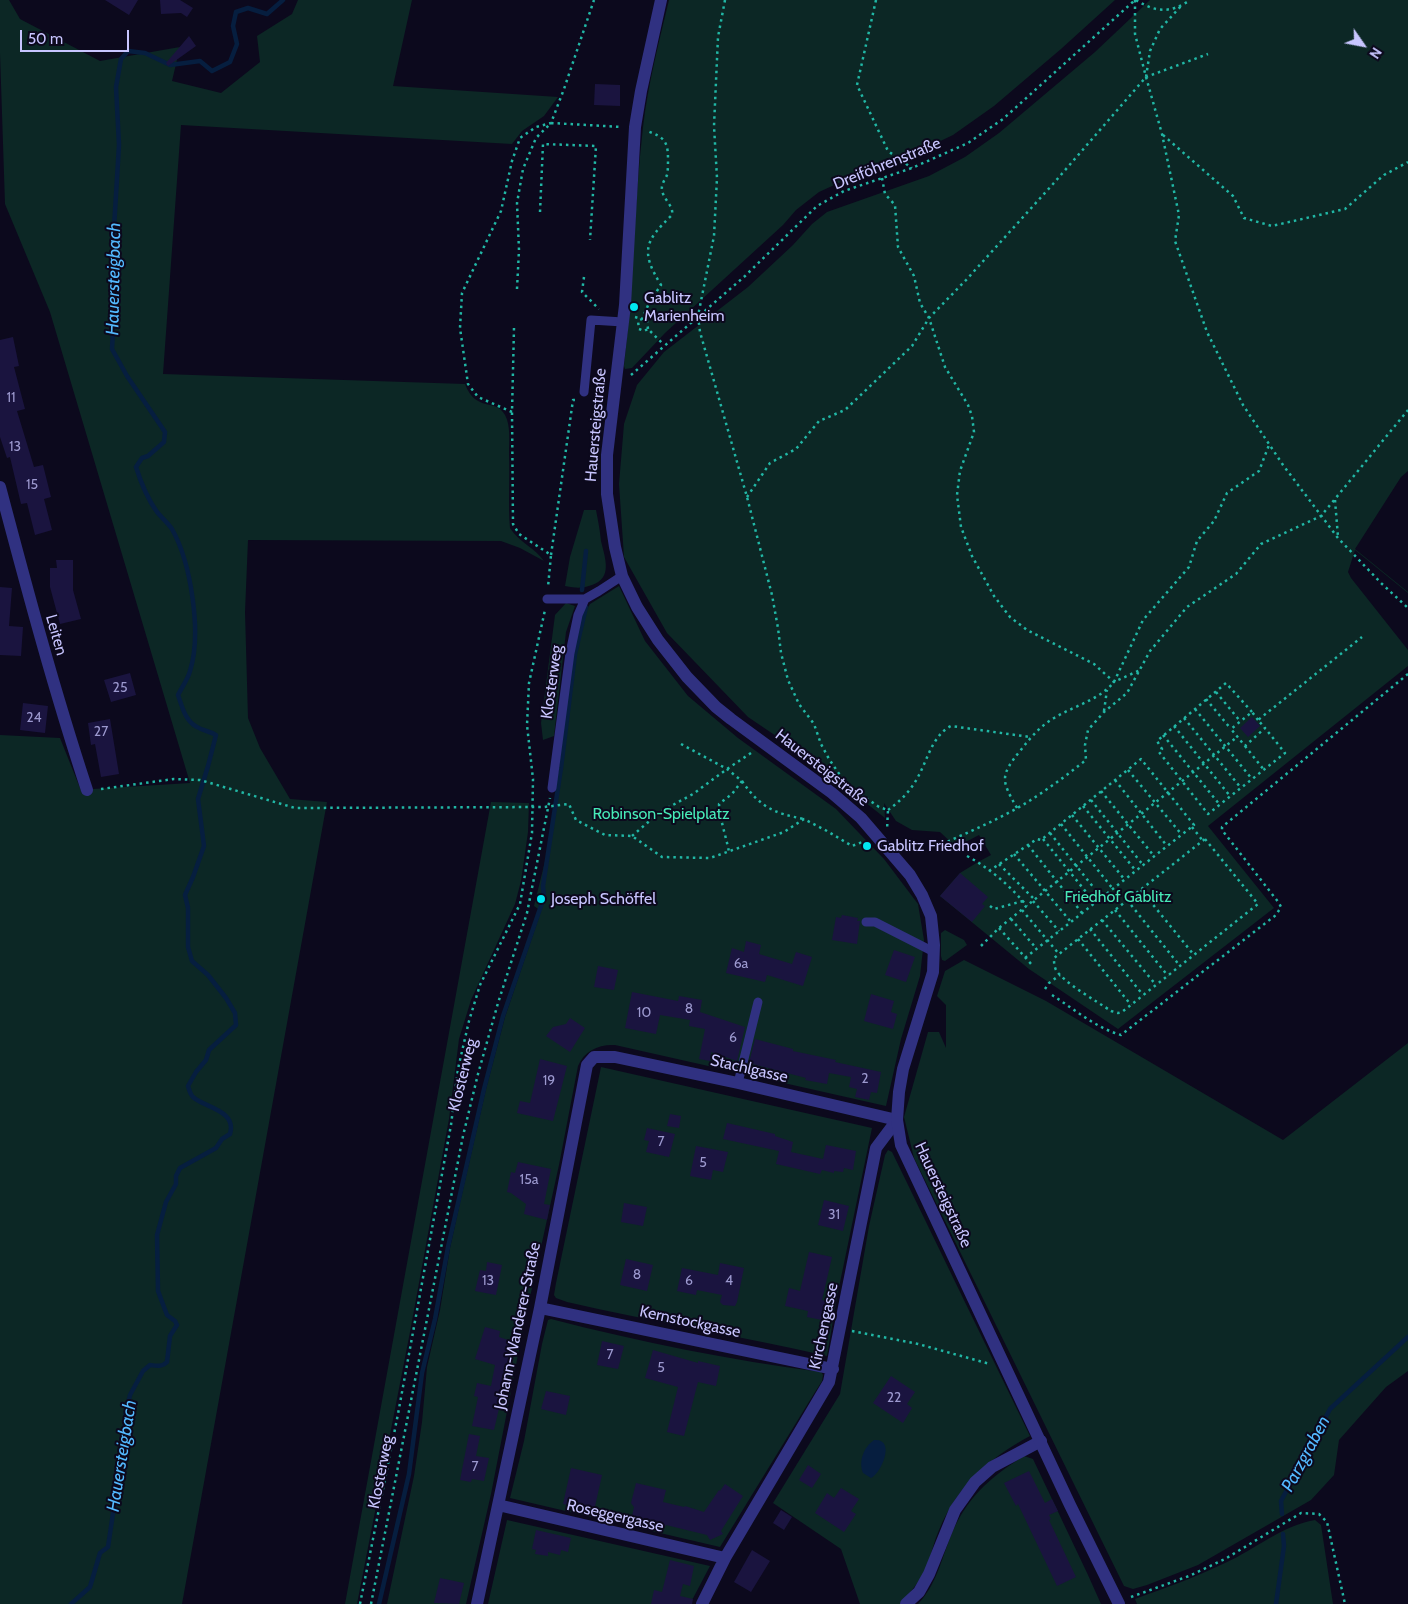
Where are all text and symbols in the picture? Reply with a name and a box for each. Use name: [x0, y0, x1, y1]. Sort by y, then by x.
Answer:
scale bar: [22, 20, 131, 52]
north arrow: [1338, 20, 1388, 70]
text: 50 m: [28, 30, 63, 48]
text: N: [1365, 44, 1386, 62]
street label: Dreiföhrenstraße: [830, 134, 944, 194]
water label: Hauersteigbach: [102, 222, 126, 336]
place label: Gablitz Marienheim: [644, 288, 724, 326]
marker: Gablitz Marienheim: [628, 301, 640, 313]
street label: Hauersteigstraße: [581, 367, 611, 483]
house number: 11: [6, 390, 16, 406]
house number: 13: [9, 439, 21, 455]
house number: 15: [26, 477, 38, 493]
street label: Leiten: [41, 612, 71, 658]
street label: Klosterweg: [537, 644, 567, 720]
house number: 25: [113, 680, 127, 696]
house number: 24: [26, 710, 42, 726]
house number: 27: [94, 724, 108, 740]
street label: Hauersteigstraße: [771, 725, 873, 811]
park label: Robinson-Spielplatz: [593, 804, 729, 824]
place label: Gablitz Friedhof: [877, 836, 984, 856]
marker: Gablitz Friedhof: [861, 840, 873, 852]
park label: Friedhof Gablitz: [1065, 887, 1171, 907]
place label: Joseph Schöffel: [551, 889, 656, 909]
marker: Joseph Schöffel: [535, 893, 547, 905]
house number: 6a: [734, 956, 748, 972]
house number: 8: [685, 1001, 693, 1017]
house number: 10: [637, 1005, 651, 1021]
house number: 6: [729, 1030, 737, 1046]
street label: Klosterweg: [445, 1037, 481, 1113]
street label: Stachlgasse: [708, 1051, 790, 1087]
house number: 2: [861, 1071, 869, 1087]
house number: 19: [543, 1073, 555, 1089]
house number: 7: [657, 1134, 665, 1150]
street label: Hauersteigstraße: [910, 1139, 976, 1251]
house number: 5: [699, 1155, 707, 1171]
house number: 15a: [520, 1172, 538, 1188]
house number: 31: [828, 1207, 840, 1223]
street label: Johann-Wanderer-Straße: [491, 1241, 545, 1411]
house number: 8: [633, 1267, 641, 1283]
house number: 13: [482, 1273, 494, 1289]
house number: 6: [685, 1273, 693, 1289]
house number: 4: [725, 1273, 733, 1289]
street label: Kirchengasse: [805, 1281, 843, 1371]
street label: Kernstockgasse: [638, 1302, 742, 1342]
house number: 7: [606, 1347, 614, 1363]
house number: 5: [657, 1360, 665, 1376]
house number: 22: [887, 1390, 901, 1406]
water label: Hauersteigbach: [103, 1399, 141, 1513]
water label: Parzgraben: [1277, 1412, 1335, 1496]
street label: Klosterweg: [364, 1434, 398, 1510]
house number: 7: [471, 1459, 479, 1475]
street label: Roseggergasse: [565, 1495, 665, 1537]

